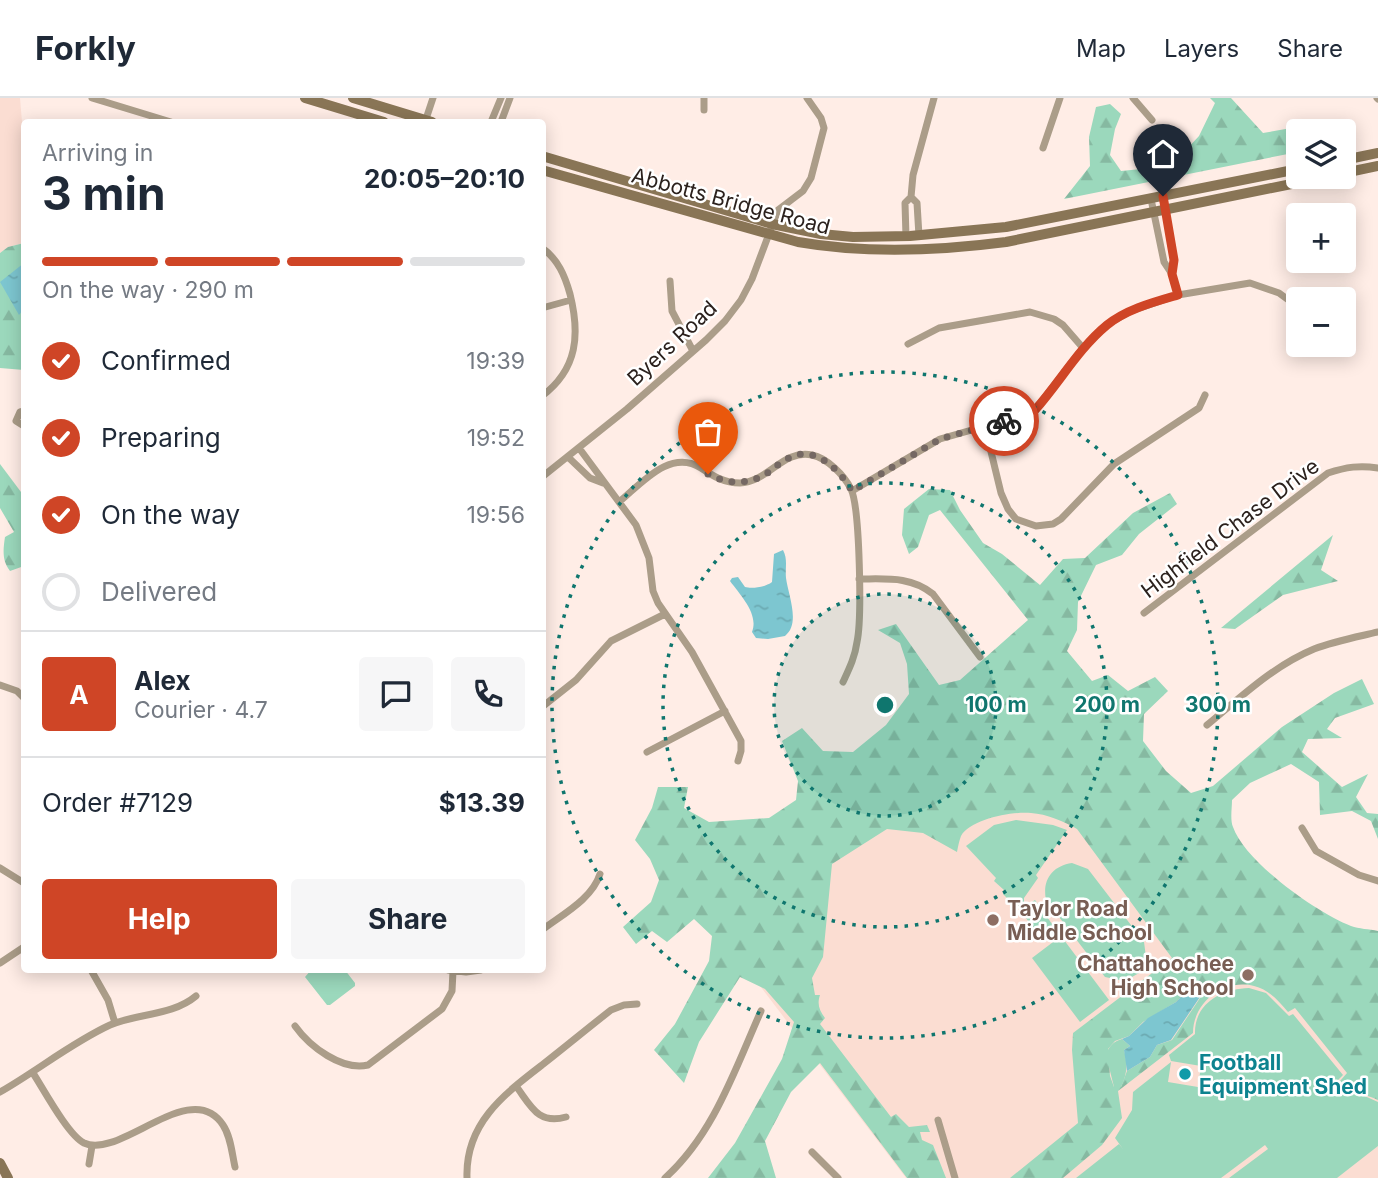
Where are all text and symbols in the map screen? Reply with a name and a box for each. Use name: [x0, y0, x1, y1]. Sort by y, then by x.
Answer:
text: Forkly: [35, 28, 136, 68]
text: Map: [1076, 34, 1126, 63]
text: Layers: [1164, 34, 1239, 63]
text: Share: [1277, 34, 1343, 63]
map controls: [1286, 119, 1356, 357]
button: layers: [1286, 119, 1356, 189]
pin: [1133, 124, 1193, 196]
icon: home: [1144, 135, 1182, 173]
text: Arriving in: [42, 139, 153, 167]
street label: Abbotts Bridge Road: [629, 162, 833, 240]
text: 20:05–20:10: [364, 163, 525, 194]
text: 3 min: [42, 165, 166, 221]
button: +: [1286, 203, 1356, 273]
text: On the way · 290 m: [42, 276, 254, 304]
button: −: [1286, 287, 1356, 357]
street label: Byers Road: [622, 295, 722, 391]
icon: check: [42, 342, 80, 380]
text: Confirmed: [101, 345, 231, 376]
text: 19:39: [466, 347, 525, 375]
courier: [969, 386, 1039, 456]
pin: [678, 402, 738, 474]
icon: bike: [985, 402, 1023, 440]
icon: bag: [689, 413, 727, 451]
icon: check: [42, 419, 80, 457]
text: Preparing: [101, 422, 221, 453]
text: 19:52: [467, 424, 525, 452]
street label: Highfield Chase Drive: [1136, 453, 1324, 603]
icon: check: [42, 496, 80, 534]
text: On the way: [101, 499, 240, 530]
text: 19:56: [467, 501, 525, 529]
text: Delivered: [101, 576, 217, 607]
button: chat: [359, 657, 433, 731]
button: phone: [451, 657, 525, 731]
text: Alex: [134, 665, 191, 696]
text: A: [69, 679, 89, 710]
text: 100 m: [965, 692, 1027, 717]
text: 200 m: [1074, 692, 1140, 717]
text: 300 m: [1185, 692, 1251, 717]
centre of rings: [873, 693, 897, 717]
text: Courier · 4.7: [134, 696, 268, 724]
text: Order #7129: [42, 787, 193, 818]
text: $13.39: [439, 787, 525, 818]
button: Help: [42, 879, 277, 959]
button: Share: [291, 879, 525, 959]
place label: Taylor Road Middle School: [1007, 896, 1153, 945]
marker: Taylor Road Middle School: [985, 912, 1001, 928]
place label: Chattahoochee High School: [1077, 951, 1234, 1000]
marker: Chattahoochee High School: [1240, 967, 1256, 983]
place label: Football Equipment Shed: [1199, 1050, 1367, 1099]
marker: Football Equipment Shed: [1177, 1066, 1193, 1082]

